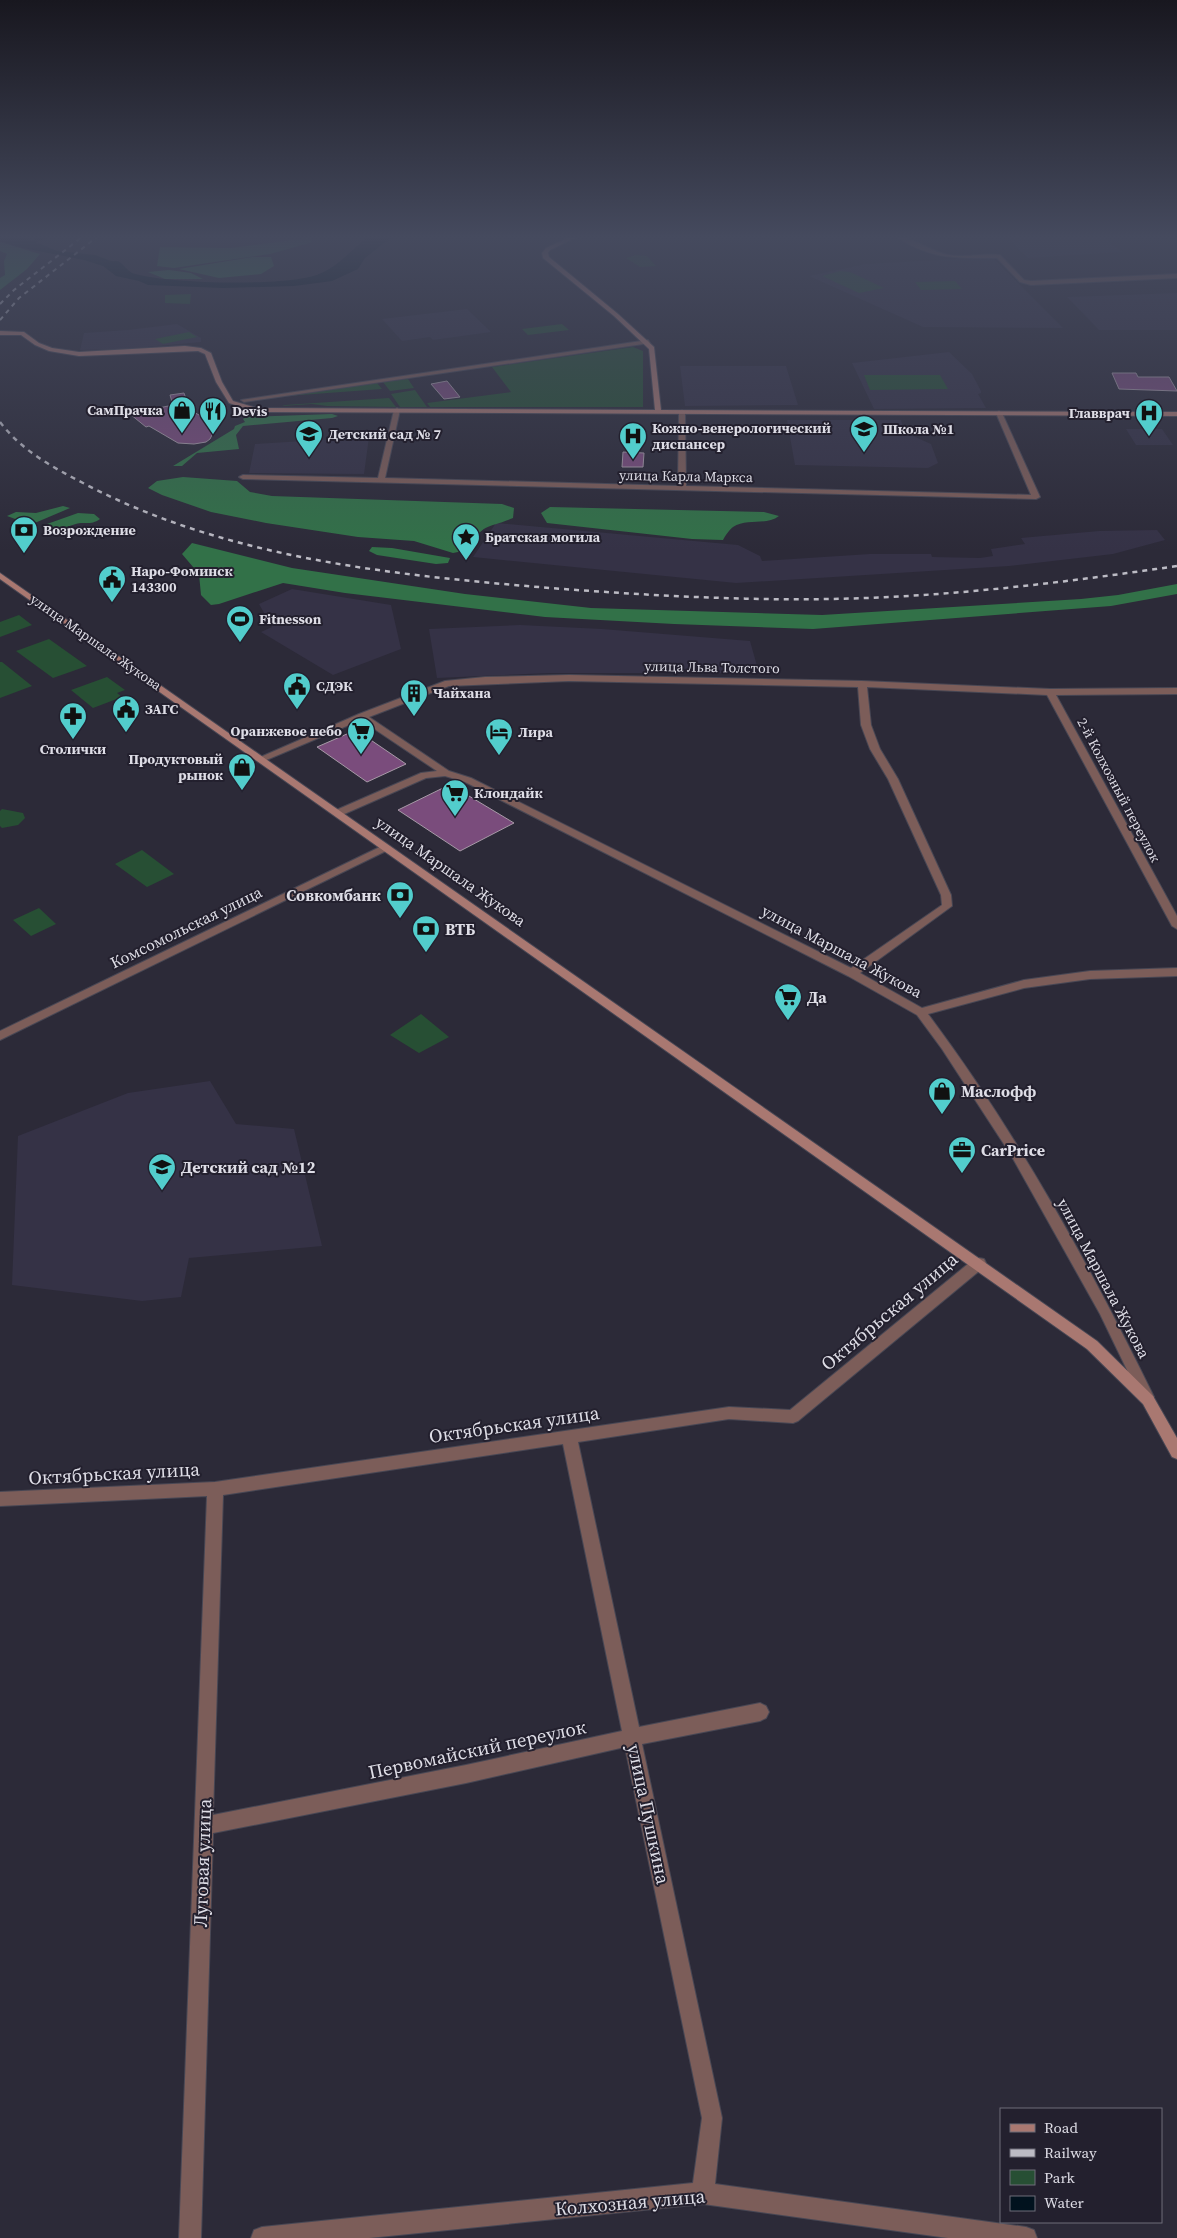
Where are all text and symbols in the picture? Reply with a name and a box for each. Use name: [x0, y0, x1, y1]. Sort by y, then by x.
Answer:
shop icon: СамПрачка: [167, 395, 197, 434]
restaurant icon: Devis: [198, 396, 228, 435]
hospital icon: Главврач: [1134, 398, 1164, 437]
place label: СамПрачка: [87, 400, 164, 420]
place label: Devis: [232, 401, 268, 421]
place label: Главврач: [1069, 403, 1130, 423]
school or university icon: Школа №1: [849, 414, 879, 453]
place label: Кожно-венерологический диспансер: [652, 418, 831, 454]
school or university icon: Детский сад № 7: [294, 419, 324, 458]
place label: Школа №1: [883, 419, 954, 439]
hospital icon: Кожно-венерологический диспансер: [618, 421, 648, 460]
place label: Детский сад № 7: [328, 424, 441, 444]
street label: улица Карла Маркса: [619, 465, 754, 487]
bank icon: Возрождение: [9, 515, 39, 554]
place label: Возрождение: [43, 520, 136, 540]
place icon: Братская могила: [451, 522, 481, 561]
place label: Братская могила: [485, 527, 601, 547]
place label: Наро-Фоминск 143300: [131, 561, 233, 597]
public building icon: Наро-Фоминск 143300: [97, 564, 127, 603]
street label: улица Маршала Жукова: [26, 589, 167, 696]
sports icon: Fitnesson: [225, 604, 255, 643]
place label: Fitnesson: [259, 609, 322, 629]
street label: улица Льва Толстого: [644, 656, 780, 678]
public building icon: СДЭК: [282, 671, 312, 710]
place label: СДЭК: [316, 676, 353, 696]
building icon: Чайхана: [399, 678, 429, 717]
place label: Чайхана: [433, 683, 491, 703]
public building icon: ЗАГС: [111, 694, 141, 733]
place label: ЗАГС: [145, 699, 179, 719]
pharmacy icon: Столички: [58, 701, 88, 740]
street label: 2-й Колхозный переулок: [1072, 714, 1166, 866]
supermarket icon: Оранжевое небо: [346, 716, 376, 755]
hotel icon: Лира: [484, 717, 514, 756]
place label: Оранжевое небо: [230, 721, 342, 741]
place label: Лира: [518, 722, 553, 742]
place label: Столички: [40, 739, 106, 759]
place label: Продуктовый рынок: [129, 749, 224, 785]
shop icon: Продуктовый рынок: [227, 752, 257, 791]
supermarket icon: Клондайк: [440, 778, 470, 817]
place label: Клондайк: [474, 783, 543, 803]
street label: улица Маршала Жукова: [371, 811, 531, 932]
street label: Комсомольская улица: [106, 880, 266, 973]
bank icon: Совкомбанк: [385, 880, 415, 919]
place label: Совкомбанк: [286, 884, 382, 906]
street label: улица Маршала Жукова: [758, 899, 927, 1003]
bank icon: ВТБ: [411, 914, 441, 953]
place label: ВТБ: [445, 918, 475, 940]
supermarket icon: Да: [773, 982, 803, 1021]
place label: Да: [807, 986, 827, 1008]
shop icon: Маслофф: [927, 1076, 957, 1115]
place label: Маслофф: [961, 1080, 1036, 1102]
office icon: CarPrice: [947, 1135, 977, 1174]
place label: CarPrice: [981, 1139, 1045, 1161]
school or university icon: Детский сад №12: [147, 1152, 177, 1191]
place label: Детский сад №12: [181, 1156, 316, 1178]
street label: улица Маршала Жукова: [1052, 1194, 1156, 1363]
street label: Октябрьская улица: [815, 1246, 963, 1376]
street label: Октябрьская улица: [427, 1399, 601, 1449]
street label: Октябрьская улица: [28, 1456, 201, 1490]
street label: Первомайский переулок: [366, 1713, 589, 1785]
street label: улица Пушкина: [621, 1742, 677, 1887]
street label: Луговая улица: [187, 1798, 217, 1928]
legend: [1000, 2108, 1162, 2223]
text: Road: [1044, 2117, 1078, 2138]
text: Railway: [1044, 2142, 1097, 2163]
text: Park: [1044, 2167, 1076, 2188]
street label: Колхозная улица: [554, 2182, 707, 2222]
text: Water: [1044, 2192, 1085, 2213]

